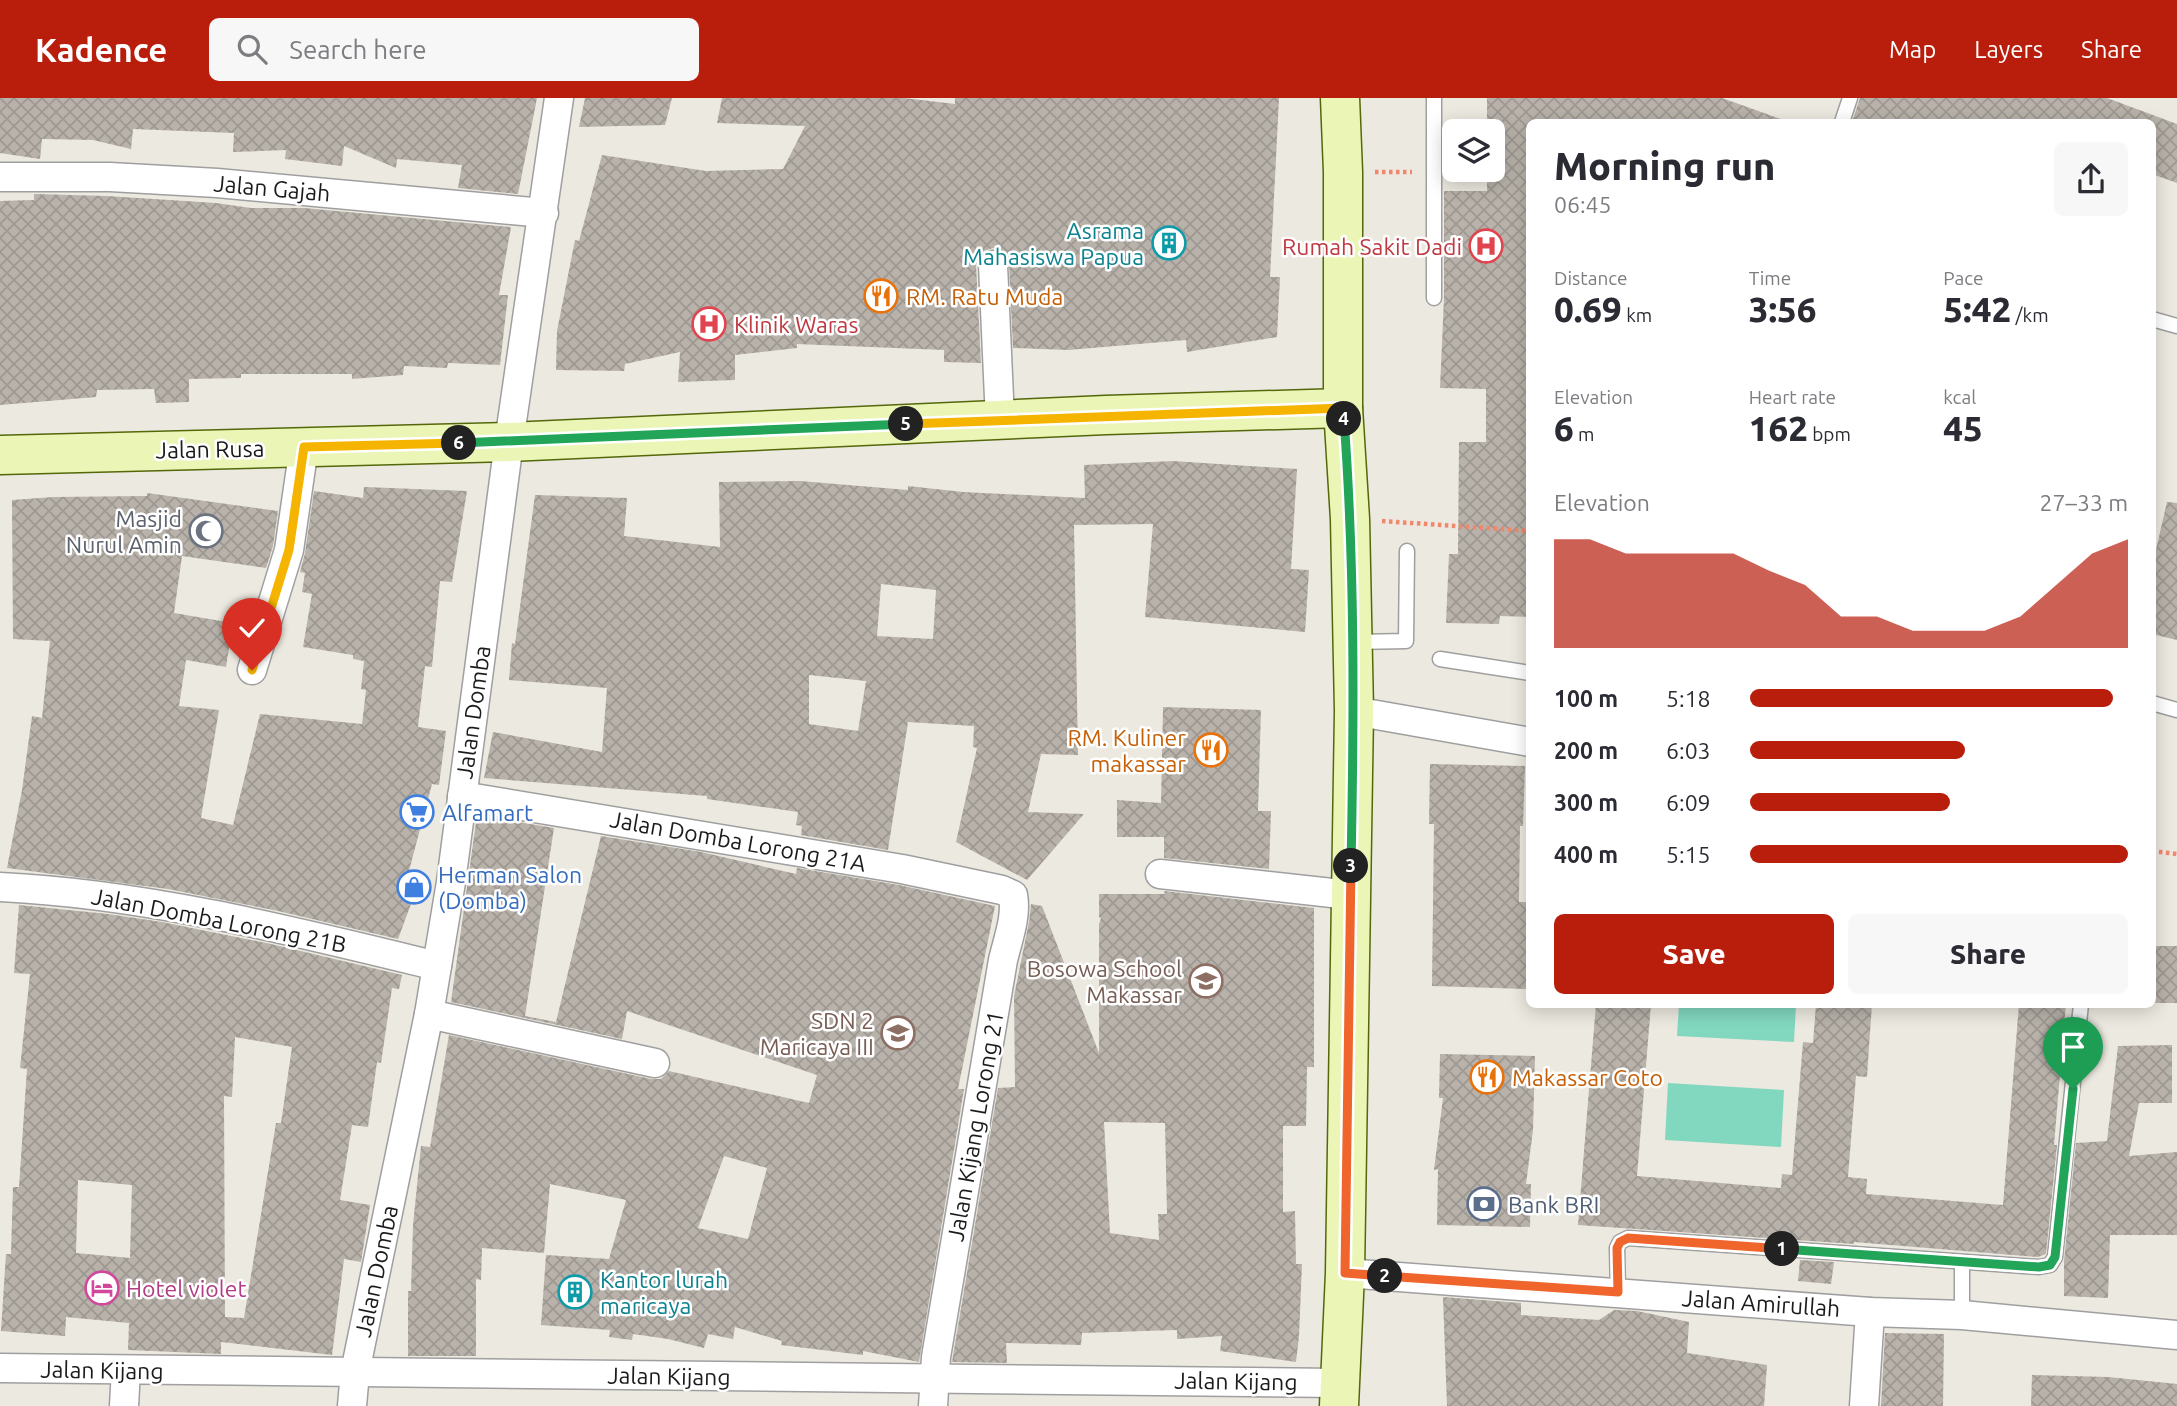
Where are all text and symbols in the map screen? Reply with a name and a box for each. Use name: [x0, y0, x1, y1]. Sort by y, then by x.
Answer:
search box: [209, 18, 699, 81]
icon: search: [233, 30, 271, 68]
text: Kadence: [35, 31, 167, 68]
text: Search here: [289, 35, 427, 64]
text: Map: [1889, 36, 1936, 63]
text: Layers: [1974, 36, 2043, 63]
text: Share: [2081, 36, 2142, 63]
map controls: [1442, 119, 1505, 182]
button: layers: [1442, 119, 1505, 182]
button: share: [2054, 142, 2128, 216]
text: Morning run: [1554, 145, 1775, 187]
street label: Jalan Gajah: [213, 170, 331, 206]
text: 06:45: [1554, 192, 1612, 217]
place label: Asrama Mahasiswa Papua: [963, 218, 1144, 269]
building icon: Asrama Mahasiswa Papua: [1150, 224, 1188, 262]
hospital icon: Rumah Sakit Dadi: [1467, 227, 1505, 265]
place label: Rumah Sakit Dadi: [1282, 234, 1462, 259]
text: Distance: [1554, 267, 1628, 289]
text: Time: [1749, 267, 1791, 289]
text: Pace: [1943, 267, 1984, 289]
restaurant icon: RM. Ratu Muda: [862, 277, 900, 315]
place label: RM. Ratu Muda: [906, 284, 1063, 309]
text: 0.69: [1554, 289, 1622, 329]
text: 3:56: [1749, 289, 1817, 329]
text: 5:42: [1943, 289, 2011, 329]
text: km: [1622, 304, 1652, 326]
text: /km: [2011, 304, 2049, 326]
hospital icon: Klinik Waras: [690, 305, 728, 343]
place label: Klinik Waras: [734, 312, 858, 337]
text: Elevation: [1554, 386, 1633, 408]
text: Heart rate: [1749, 386, 1836, 408]
text: kcal: [1943, 386, 1976, 408]
pin: 4: [1326, 402, 1362, 436]
pin: 5: [888, 406, 923, 442]
text: 4: [1338, 407, 1349, 429]
text: 6: [1554, 408, 1574, 448]
text: 162: [1749, 408, 1808, 448]
text: 45: [1943, 408, 1983, 448]
text: 5: [900, 412, 911, 434]
text: m: [1574, 423, 1595, 445]
text: bpm: [1808, 423, 1851, 445]
pin: 6: [442, 426, 476, 460]
text: 6: [453, 431, 464, 453]
street label: Jalan Rusa: [155, 436, 265, 462]
text: Elevation: [1554, 490, 1650, 515]
text: 27–33 m: [2040, 490, 2128, 515]
place label: Masjid Nurul Amin: [66, 506, 182, 557]
mosque icon: Masjid Nurul Amin: [187, 512, 225, 550]
pin: [222, 598, 282, 670]
icon: check: [233, 609, 271, 647]
street label: Jalan Domba: [451, 644, 495, 780]
text: 100 m: [1554, 686, 1618, 711]
text: 5:18: [1666, 686, 1711, 711]
place label: RM. Kuliner makassar: [1068, 725, 1186, 776]
restaurant icon: RM. Kuliner makassar: [1192, 731, 1230, 769]
text: 200 m: [1554, 738, 1618, 763]
text: 6:03: [1666, 738, 1711, 763]
text: 300 m: [1554, 790, 1618, 815]
text: 6:09: [1666, 790, 1711, 815]
supermarket icon: Alfamart: [398, 793, 436, 831]
place label: Alfamart: [442, 800, 533, 825]
street label: Jalan Domba Lorong 21A: [608, 806, 868, 876]
text: 400 m: [1554, 842, 1618, 867]
text: 5:15: [1666, 842, 1711, 867]
pin: 3: [1334, 848, 1368, 884]
text: 3: [1345, 854, 1356, 876]
place label: Herman Salon (Domba): [438, 862, 582, 914]
shop icon: Herman Salon (Domba): [395, 868, 433, 906]
street label: Jalan Domba Lorong 21B: [89, 883, 349, 957]
button: Save: [1554, 914, 1834, 994]
button: Share: [1848, 914, 2128, 994]
place label: Bosowa School Makassar: [1027, 956, 1182, 1007]
school or university icon: Bosowa School Makassar: [1187, 962, 1225, 1000]
place label: SDN 2 Maricaya III: [760, 1008, 874, 1059]
street label: Jalan Kijang Lorong 21: [942, 1009, 1008, 1243]
school or university icon: SDN 2 Maricaya III: [879, 1014, 917, 1052]
pin: [2043, 1017, 2103, 1089]
icon: arrive: [2054, 1028, 2092, 1066]
restaurant icon: Makassar Coto: [1468, 1058, 1506, 1096]
place label: Makassar Coto: [1512, 1065, 1663, 1090]
bank icon: Bank BRI: [1465, 1185, 1503, 1223]
place label: Bank BRI: [1508, 1192, 1599, 1217]
street label: Jalan Domba: [350, 1203, 402, 1339]
pin: 1: [1764, 1232, 1800, 1266]
text: 1: [1776, 1237, 1787, 1259]
pin: 2: [1368, 1258, 1402, 1294]
text: 2: [1379, 1264, 1390, 1286]
place label: Kantor lurah maricaya: [600, 1267, 728, 1318]
hotel icon: Hotel violet: [83, 1269, 121, 1307]
building icon: Kantor lurah maricaya: [556, 1273, 594, 1311]
place label: Hotel violet: [126, 1276, 247, 1301]
street label: Jalan Amirullah: [1681, 1285, 1841, 1321]
street label: Jalan Kijang: [40, 1356, 164, 1384]
street label: Jalan Kijang: [607, 1362, 731, 1390]
street label: Jalan Kijang: [1174, 1367, 1298, 1395]

